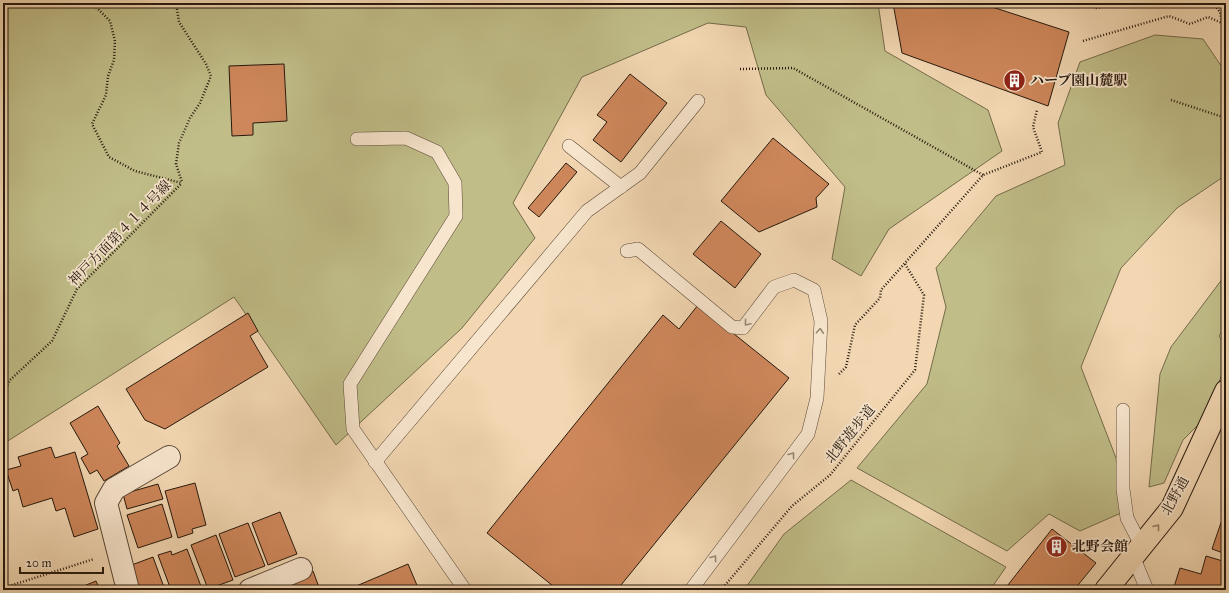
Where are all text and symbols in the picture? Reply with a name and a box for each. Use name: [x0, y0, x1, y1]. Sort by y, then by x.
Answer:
building icon: ハーブ園山麓駅: [1002, 67, 1028, 93]
place label: ハーブ園山麓駅: [1030, 72, 1127, 89]
street label: 神戸方面第４１４号線: [65, 177, 175, 289]
one-way arrow: [744, 318, 751, 325]
one-way arrow: [816, 328, 824, 334]
street label: 北野遊歩道: [821, 401, 879, 467]
one-way arrow: [787, 452, 794, 459]
street label: 北野通: [1157, 474, 1193, 518]
one-way arrow: [1152, 524, 1159, 531]
building icon: 北野会館: [1043, 533, 1069, 559]
place label: 北野会館: [1072, 538, 1128, 555]
scale bar: [20, 549, 103, 575]
text: 20 m: [26, 556, 52, 570]
one-way arrow: [709, 556, 716, 563]

